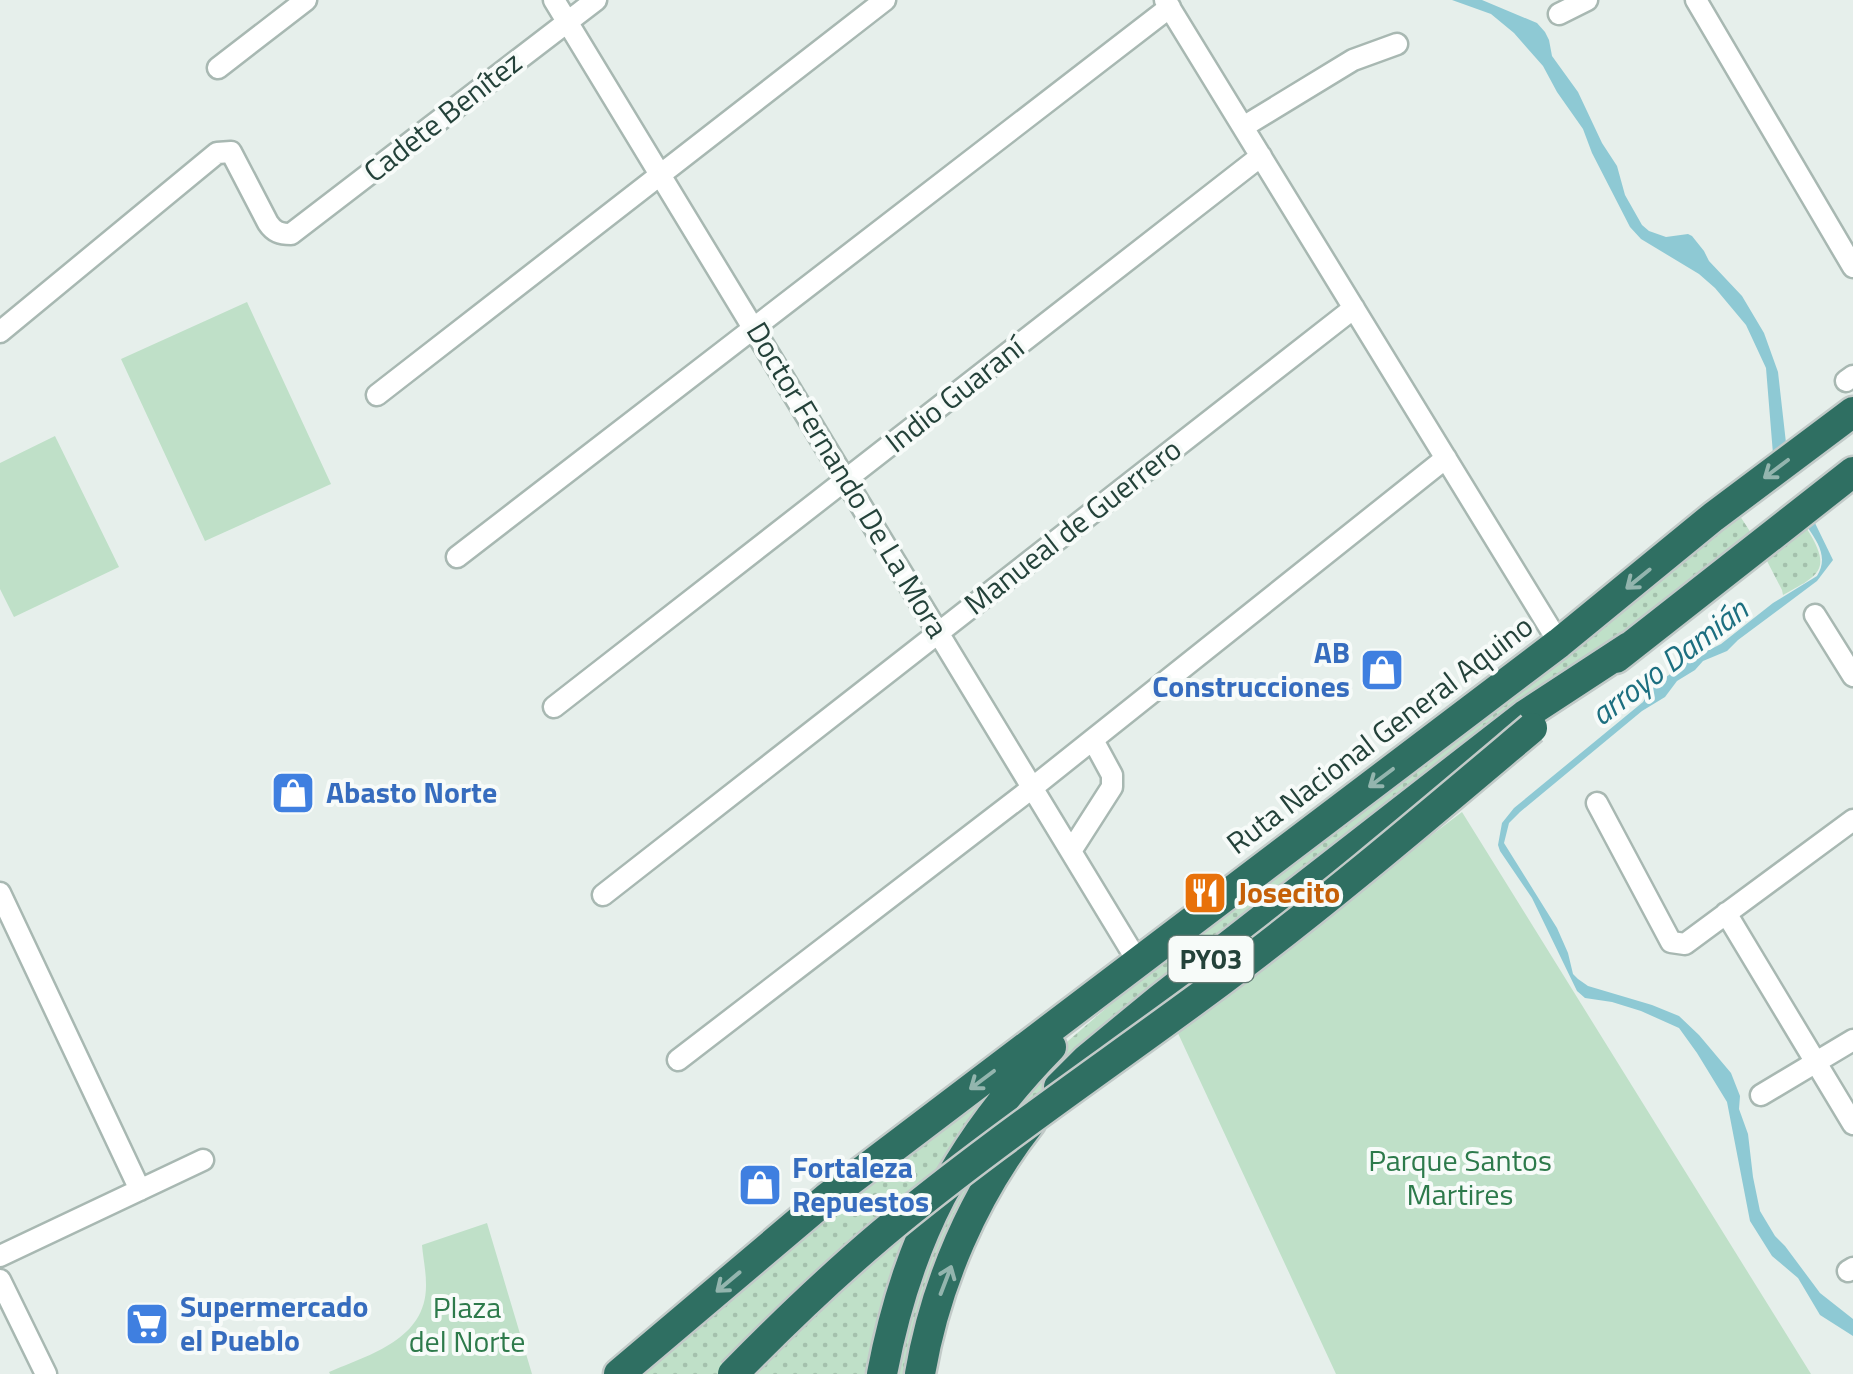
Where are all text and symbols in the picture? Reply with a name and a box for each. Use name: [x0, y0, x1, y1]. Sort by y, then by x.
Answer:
street label: Cadete Benítez: [353, 40, 531, 193]
street label: Doctor Fernando De La Mora: [735, 313, 961, 646]
street label: Indio Guaraní: [875, 324, 1036, 463]
street label: Manueal de Guerrero: [954, 427, 1191, 626]
one-way arrow: [1763, 459, 1790, 480]
one-way arrow: [1625, 568, 1651, 590]
water label: arroyo Damián: [1579, 585, 1758, 737]
street label: Ruta Nacional General Aquino: [1216, 603, 1542, 865]
place label: AB Construcciones: [1152, 629, 1350, 709]
shop icon: AB Construcciones: [1359, 647, 1405, 693]
one-way arrow: [1368, 767, 1395, 788]
place label: Abasto Norte: [326, 769, 497, 815]
shop icon: Abasto Norte: [270, 770, 316, 816]
place label: Josecito: [1238, 869, 1340, 915]
restaurant icon: Josecito: [1182, 870, 1228, 916]
road number: PY03: [1168, 936, 1254, 982]
one-way arrow: [969, 1069, 996, 1090]
park label: Parque Santos Martires: [1368, 1137, 1552, 1217]
place label: Fortaleza Repuestos: [792, 1144, 929, 1224]
shop icon: Fortaleza Repuestos: [737, 1162, 783, 1208]
one-way arrow: [938, 1265, 956, 1296]
one-way arrow: [715, 1270, 741, 1292]
place label: Supermercado el Pueblo: [180, 1283, 368, 1363]
park label: Plaza del Norte: [409, 1284, 525, 1364]
supermarket icon: Supermercado el Pueblo: [124, 1301, 170, 1347]

